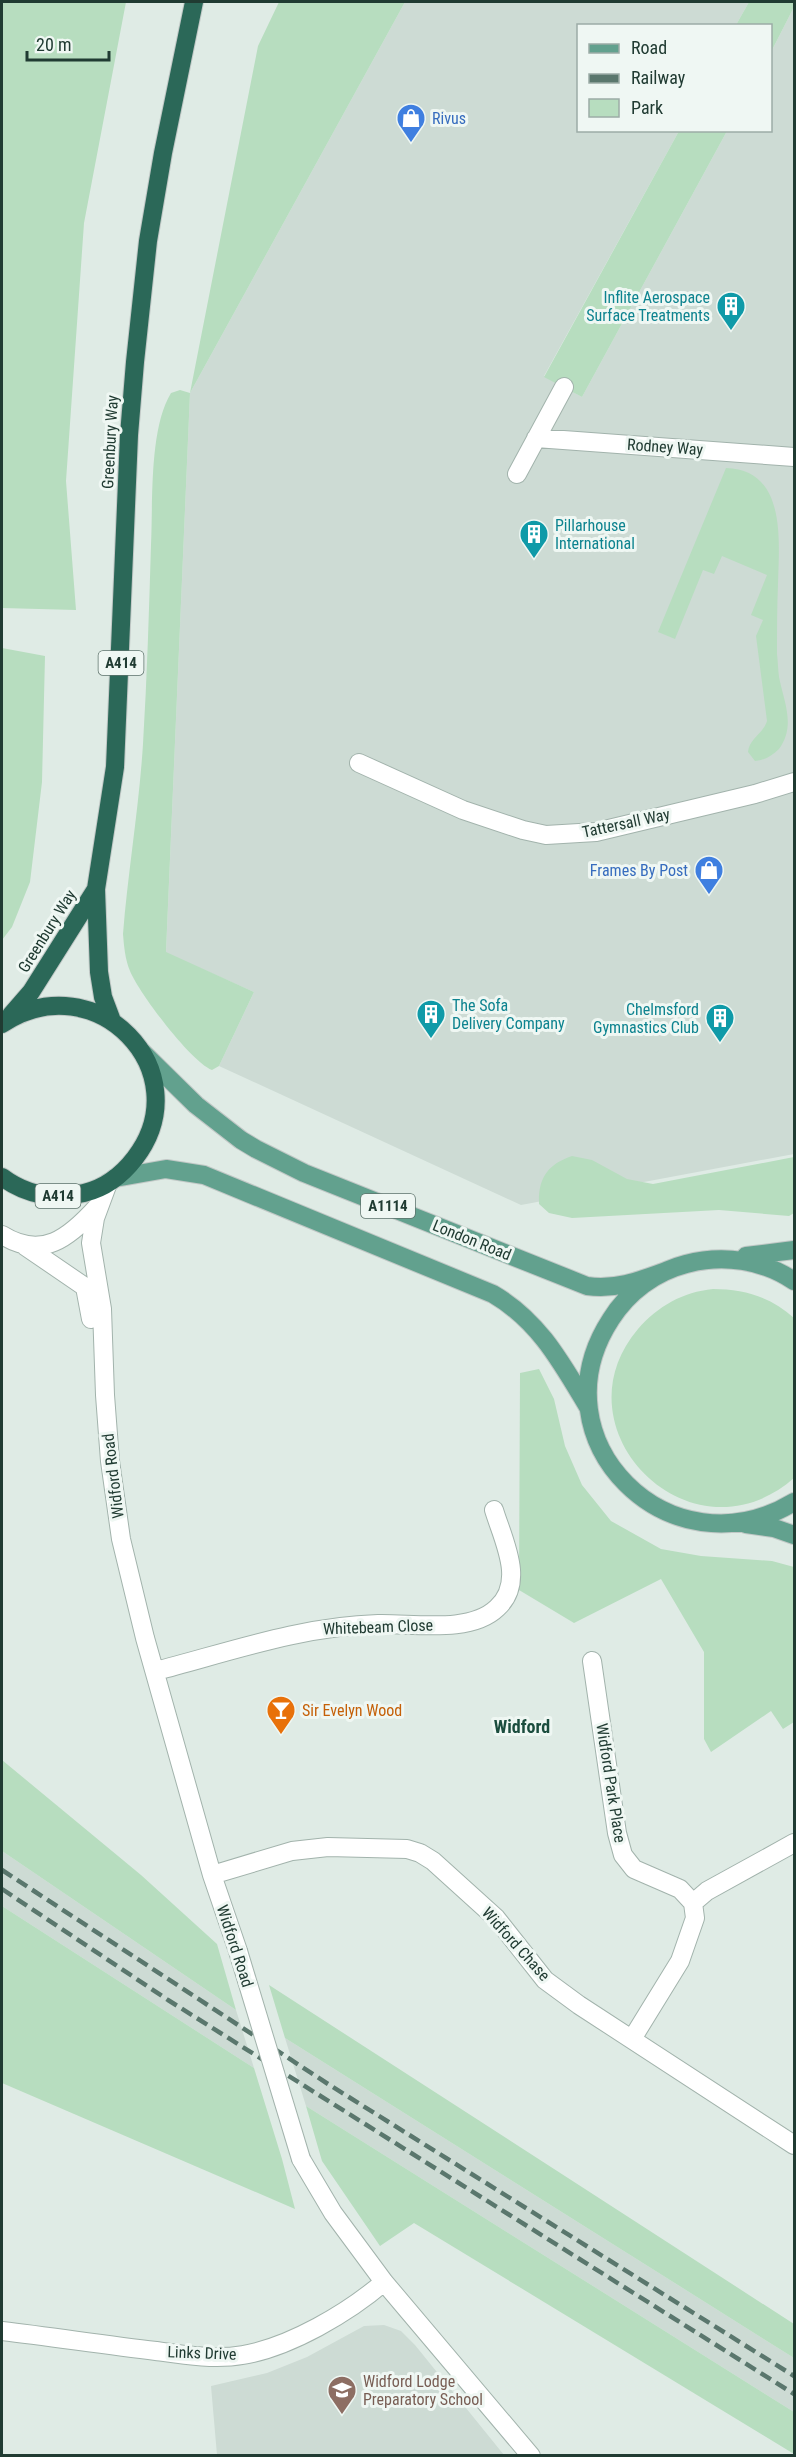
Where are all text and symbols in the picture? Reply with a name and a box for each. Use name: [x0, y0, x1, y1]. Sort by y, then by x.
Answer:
scale bar: [27, 24, 110, 62]
legend: [577, 24, 772, 132]
text: 20 m: [36, 34, 71, 55]
text: Road: [631, 37, 667, 58]
text: Railway: [631, 67, 686, 88]
text: Park: [631, 97, 663, 118]
shop icon: Rivus: [395, 102, 427, 144]
place label: Rivus: [432, 109, 466, 128]
place label: Inflite Aerospace Surface Treatments: [586, 288, 710, 325]
building icon: Inflite Aerospace Surface Treatments: [715, 290, 747, 332]
street label: Greenbury Way: [98, 394, 122, 489]
street label: Rodney Way: [626, 435, 704, 459]
place label: Pillarhouse International: [555, 516, 635, 553]
building icon: Pillarhouse International: [518, 518, 550, 560]
road number: A414: [98, 651, 144, 675]
street label: Tattersall Way: [580, 804, 672, 842]
shop icon: Frames By Post: [693, 854, 725, 896]
place label: Frames By Post: [590, 861, 688, 880]
street label: Greenbury Way: [14, 886, 80, 976]
place label: The Sofa Delivery Company: [452, 996, 565, 1033]
building icon: The Sofa Delivery Company: [415, 998, 447, 1040]
place label: Chelmsford Gymnastics Club: [593, 1000, 699, 1037]
building icon: Chelmsford Gymnastics Club: [704, 1002, 736, 1044]
road number: A414: [36, 1184, 80, 1208]
road number: A1114: [361, 1194, 415, 1218]
street label: London Road: [430, 1216, 514, 1264]
street label: Widford Road: [98, 1432, 128, 1520]
street label: Whitebeam Close: [323, 1616, 433, 1638]
bar icon: Sir Evelyn Wood: [265, 1694, 297, 1736]
place label: Sir Evelyn Wood: [302, 1701, 402, 1720]
district label: Widford: [494, 1716, 550, 1737]
street label: Widford Park Place: [592, 1722, 630, 1844]
street label: Widford Road: [213, 1902, 257, 1990]
street label: Widford Chase: [478, 1903, 554, 1985]
street label: Links Drive: [167, 2342, 237, 2364]
place label: Widford Lodge Preparatory School: [363, 2372, 483, 2409]
school or university icon: Widford Lodge Preparatory School: [326, 2374, 358, 2416]

